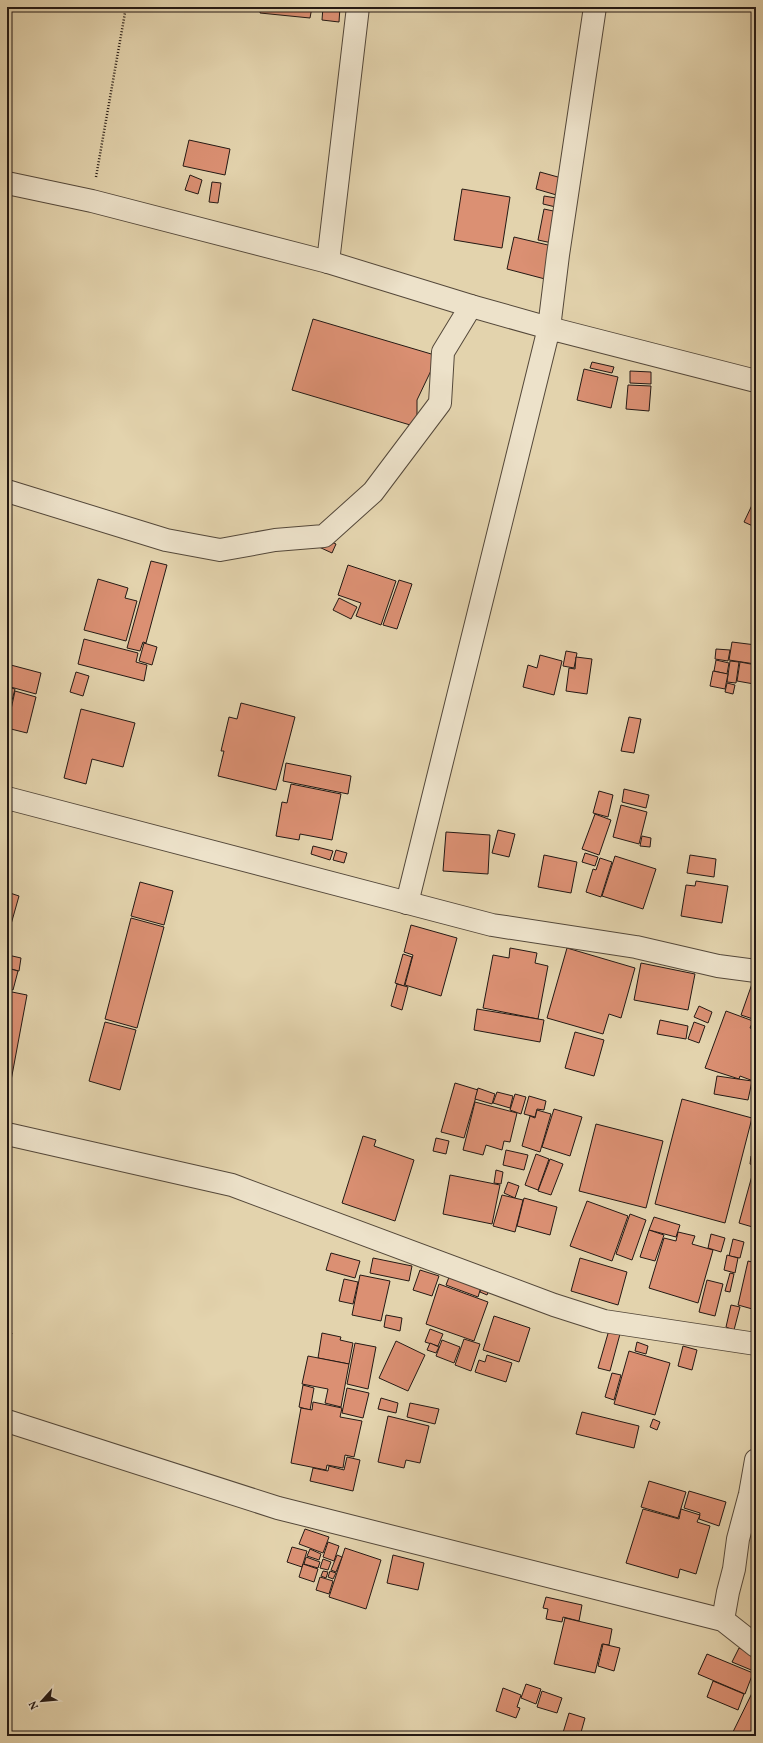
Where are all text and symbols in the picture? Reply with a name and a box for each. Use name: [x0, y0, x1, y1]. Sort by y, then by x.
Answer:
north arrow: [22, 1681, 62, 1721]
text: N: [26, 1698, 43, 1712]

